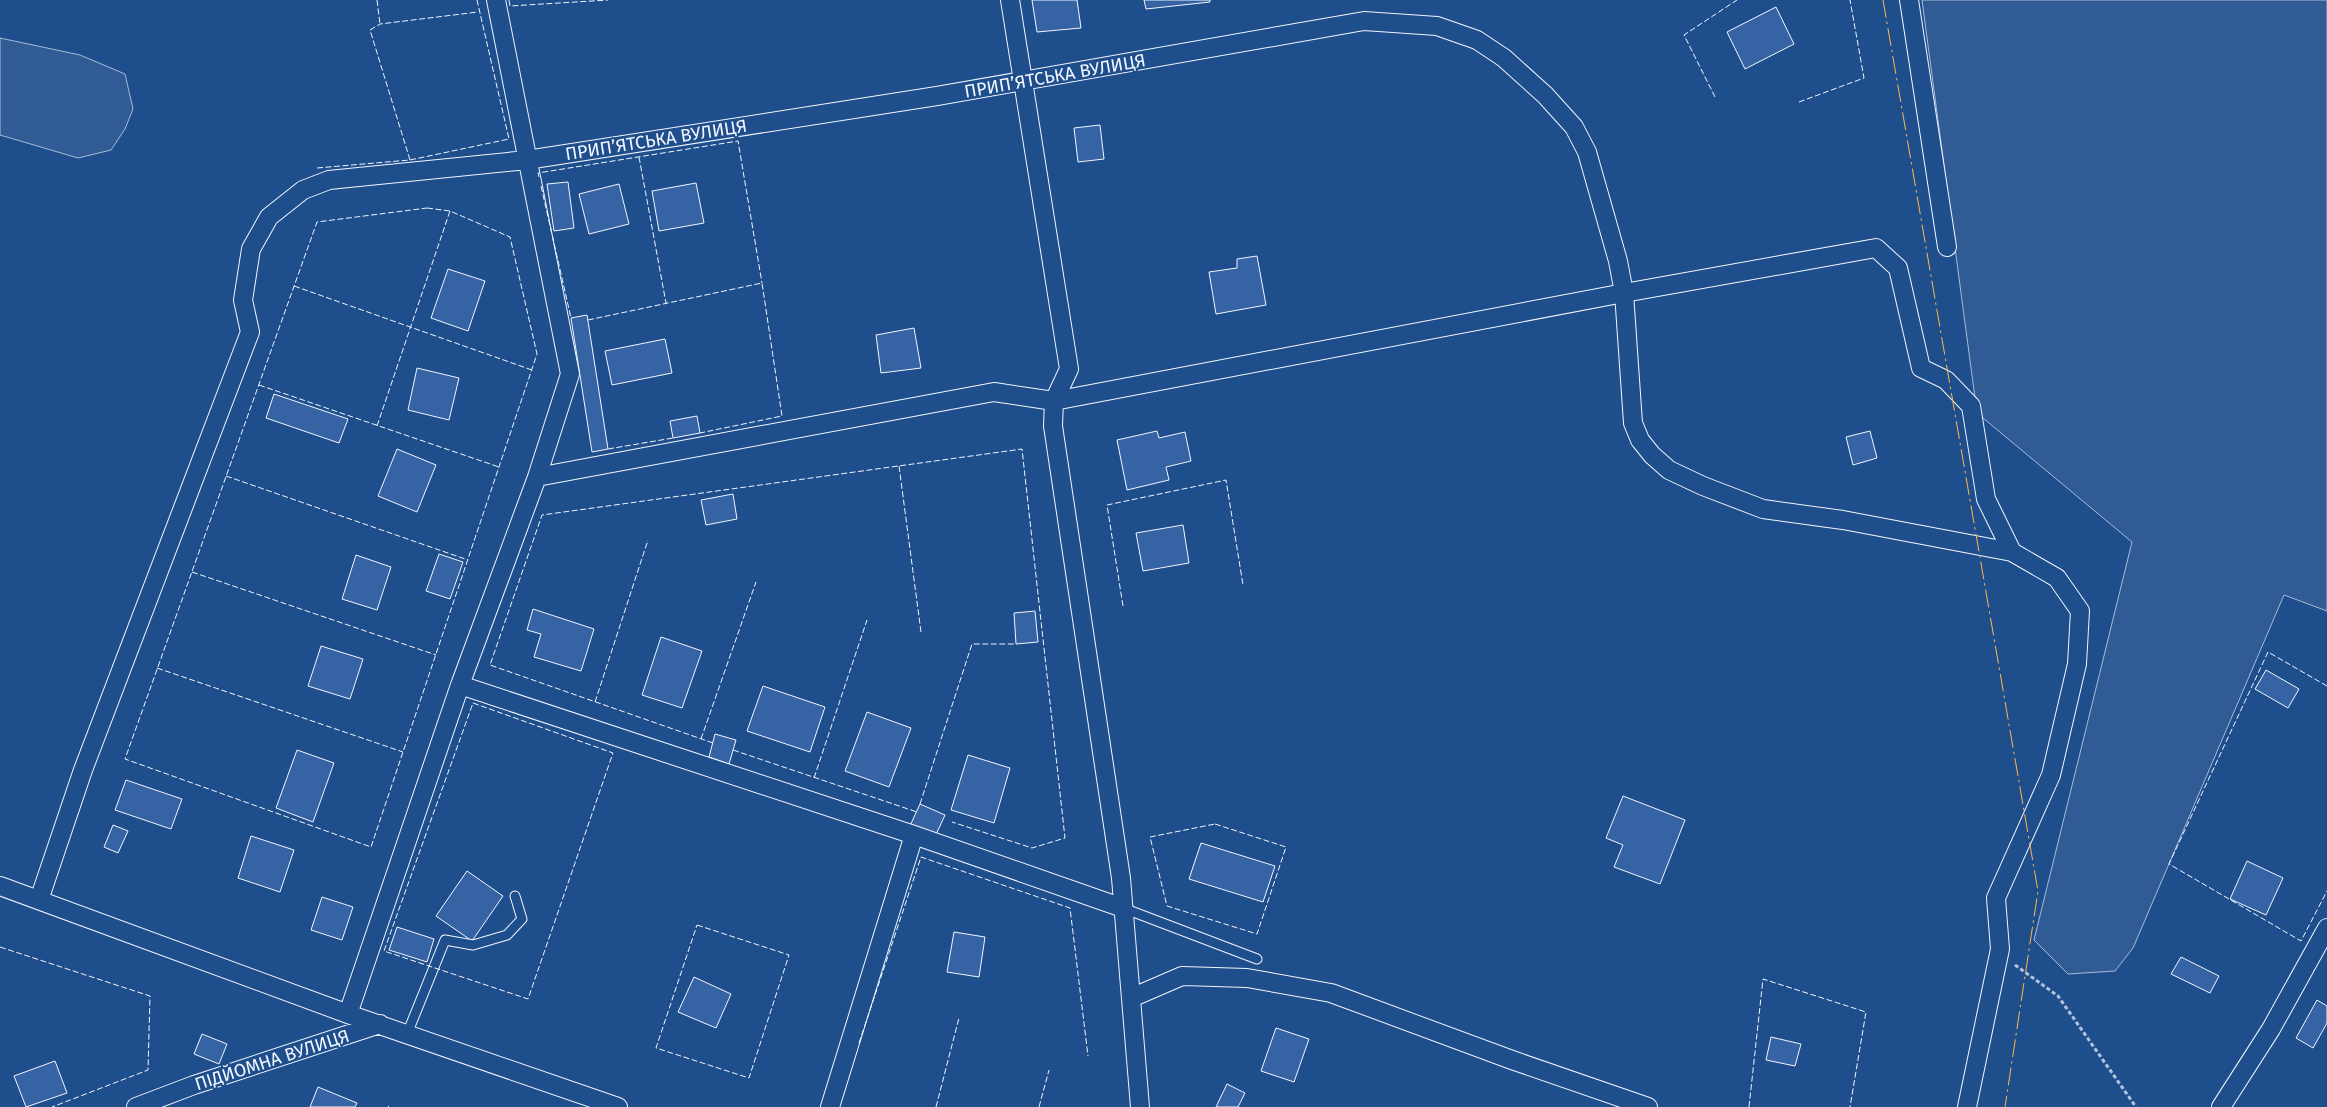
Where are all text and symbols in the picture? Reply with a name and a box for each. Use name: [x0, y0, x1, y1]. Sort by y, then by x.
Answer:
street label: ПРИП’ЯТСЬКА ВУЛИЦЯ: [963, 49, 1147, 103]
street label: ПРИП’ЯТСЬКА ВУЛИЦЯ: [564, 115, 748, 165]
street label: ПІДЙОМНА ВУЛИЦЯ: [192, 1025, 352, 1095]

